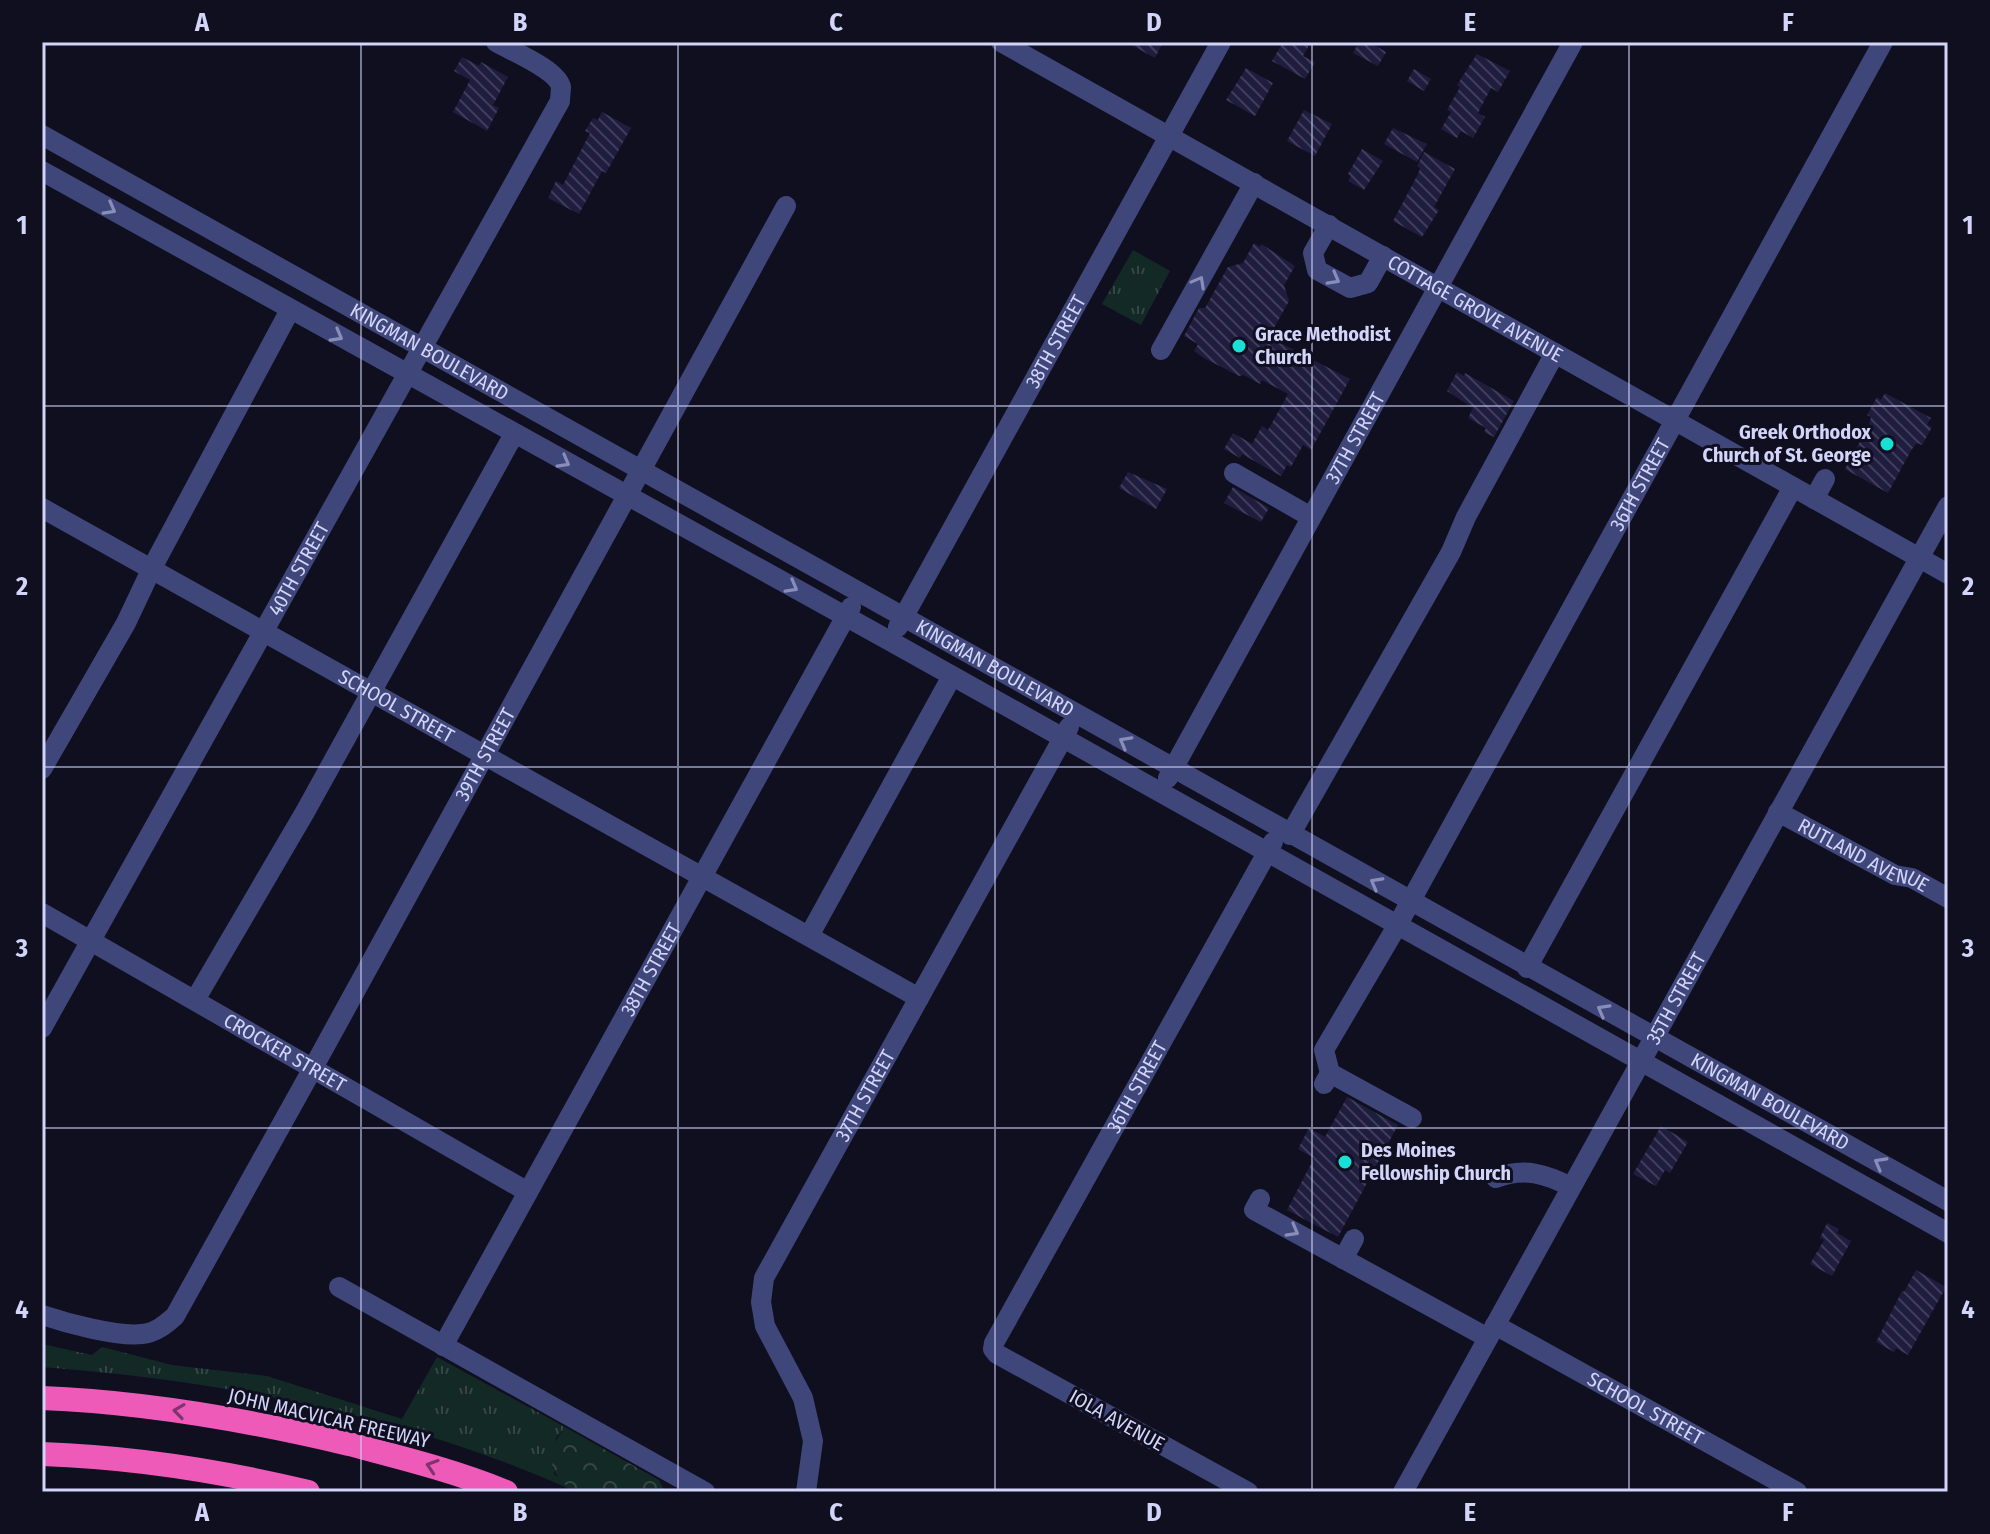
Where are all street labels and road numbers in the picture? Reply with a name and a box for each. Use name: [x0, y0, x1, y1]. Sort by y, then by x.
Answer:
street label: COTTAGE GROVE AVENUE: [1383, 250, 1567, 367]
street label: 38TH STREET: [1020, 290, 1091, 392]
street label: KINGMAN BOULEVARD: [346, 298, 513, 406]
street label: 37TH STREET: [1320, 387, 1390, 488]
street label: 36TH STREET: [1605, 434, 1675, 535]
street label: 40TH STREET: [263, 517, 335, 620]
street label: KINGMAN BOULEVARD: [912, 614, 1078, 722]
street label: SCHOOL STREET: [334, 664, 459, 748]
street label: 39TH STREET: [450, 703, 520, 805]
street label: RUTLAND AVENUE: [1794, 813, 1933, 897]
street label: 38TH STREET: [616, 918, 686, 1020]
street label: 35TH STREET: [1641, 948, 1711, 1048]
street label: CROCKER STREET: [219, 1008, 351, 1097]
street label: 36TH STREET: [1101, 1036, 1172, 1137]
street label: 37TH STREET: [830, 1045, 900, 1146]
street label: KINGMAN BOULEVARD: [1687, 1048, 1853, 1155]
street label: SCHOOL STREET: [1583, 1367, 1708, 1450]
street label: JOHN MACVICAR FREEWAY: [226, 1383, 432, 1453]
street label: IOLA AVENUE: [1065, 1384, 1169, 1456]

